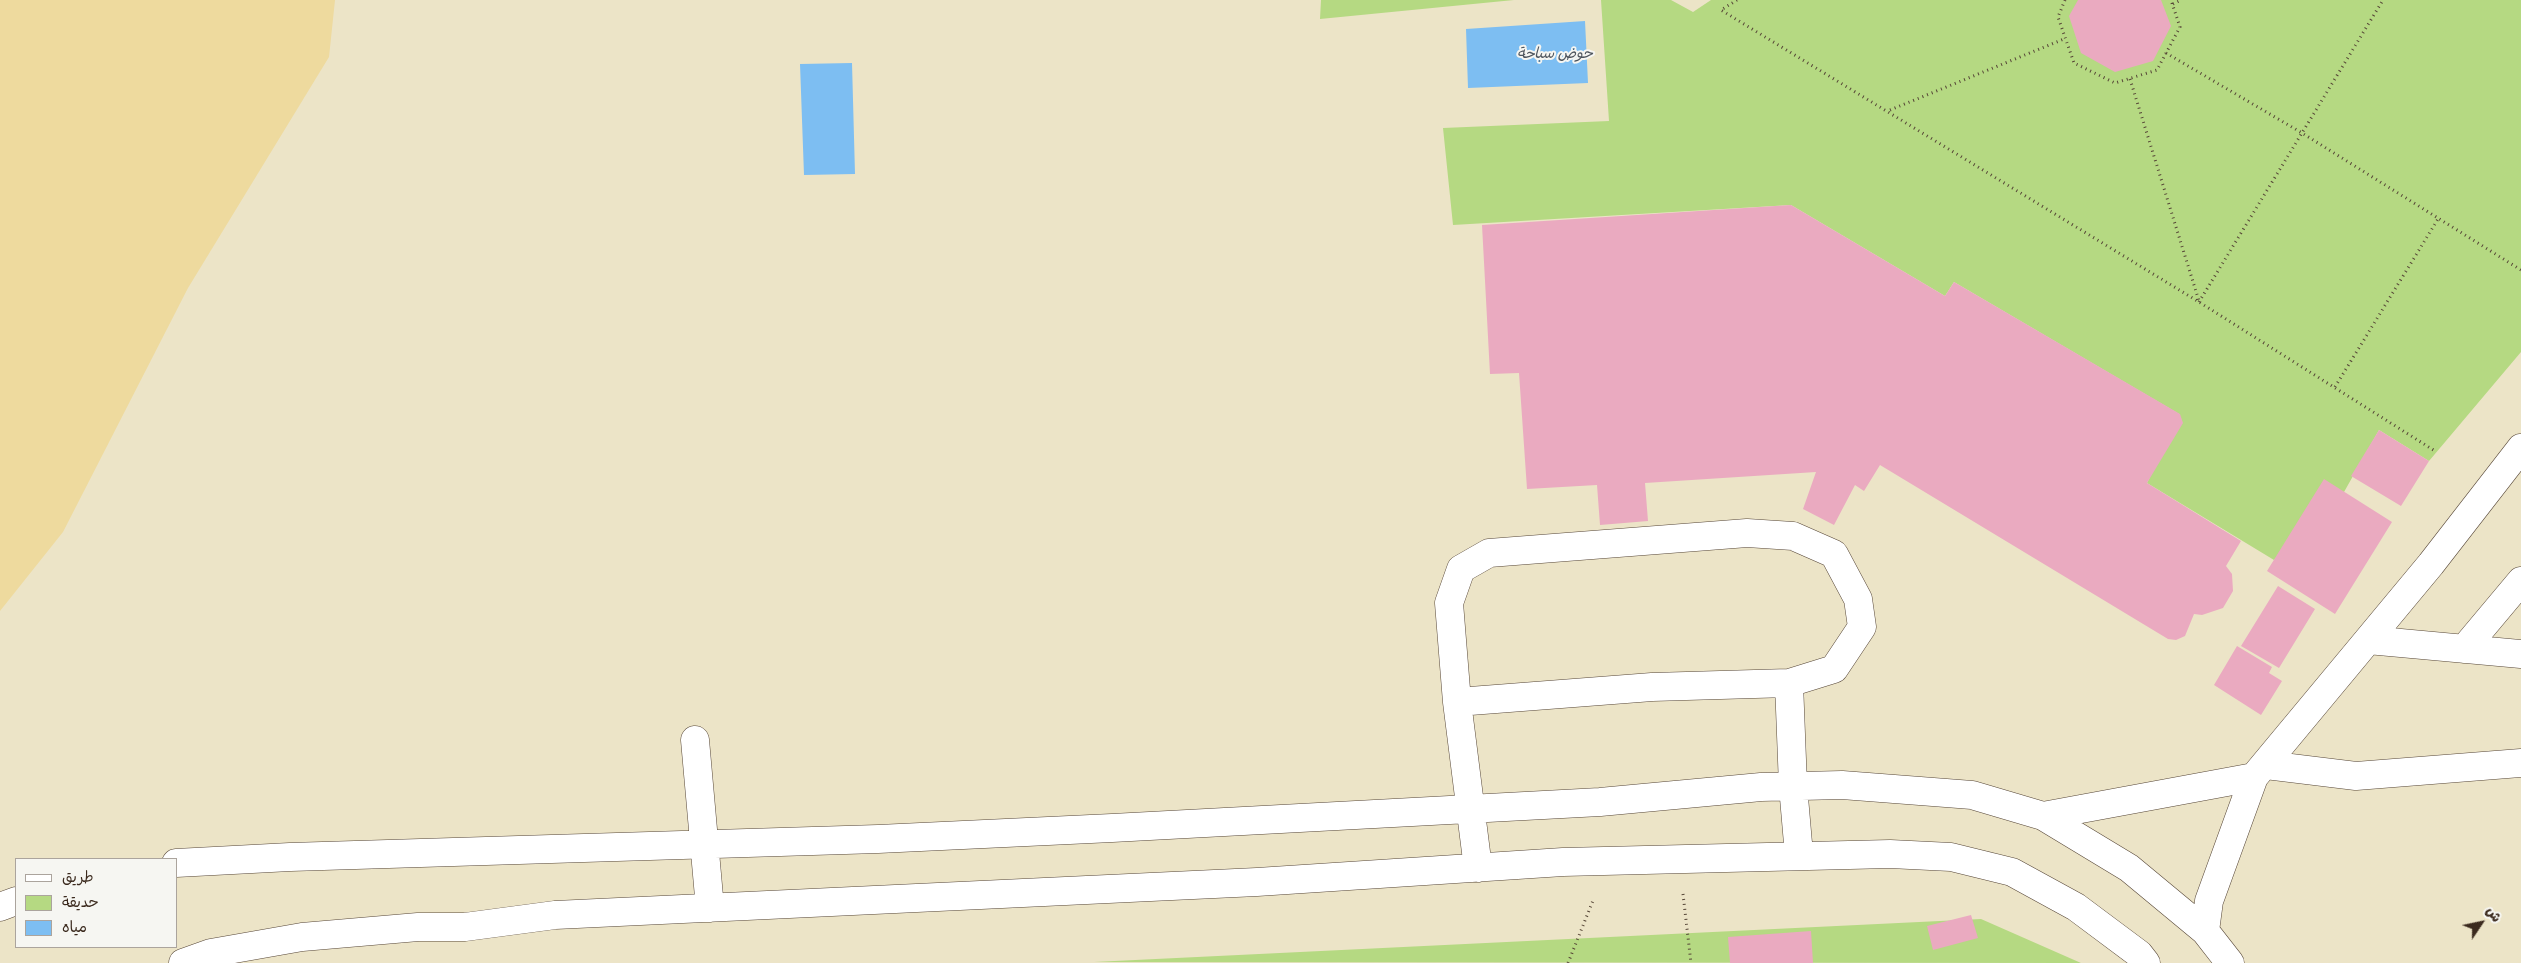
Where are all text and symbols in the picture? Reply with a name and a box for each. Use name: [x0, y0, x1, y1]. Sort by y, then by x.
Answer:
water label: حوض سباحة: [1517, 45, 1593, 63]
legend: [15, 858, 178, 948]
text: طريق: [62, 868, 94, 887]
text: حديقة: [62, 893, 99, 912]
north arrow: [2456, 898, 2506, 948]
text: ش: [2482, 903, 2505, 925]
text: مياه: [62, 918, 87, 937]

